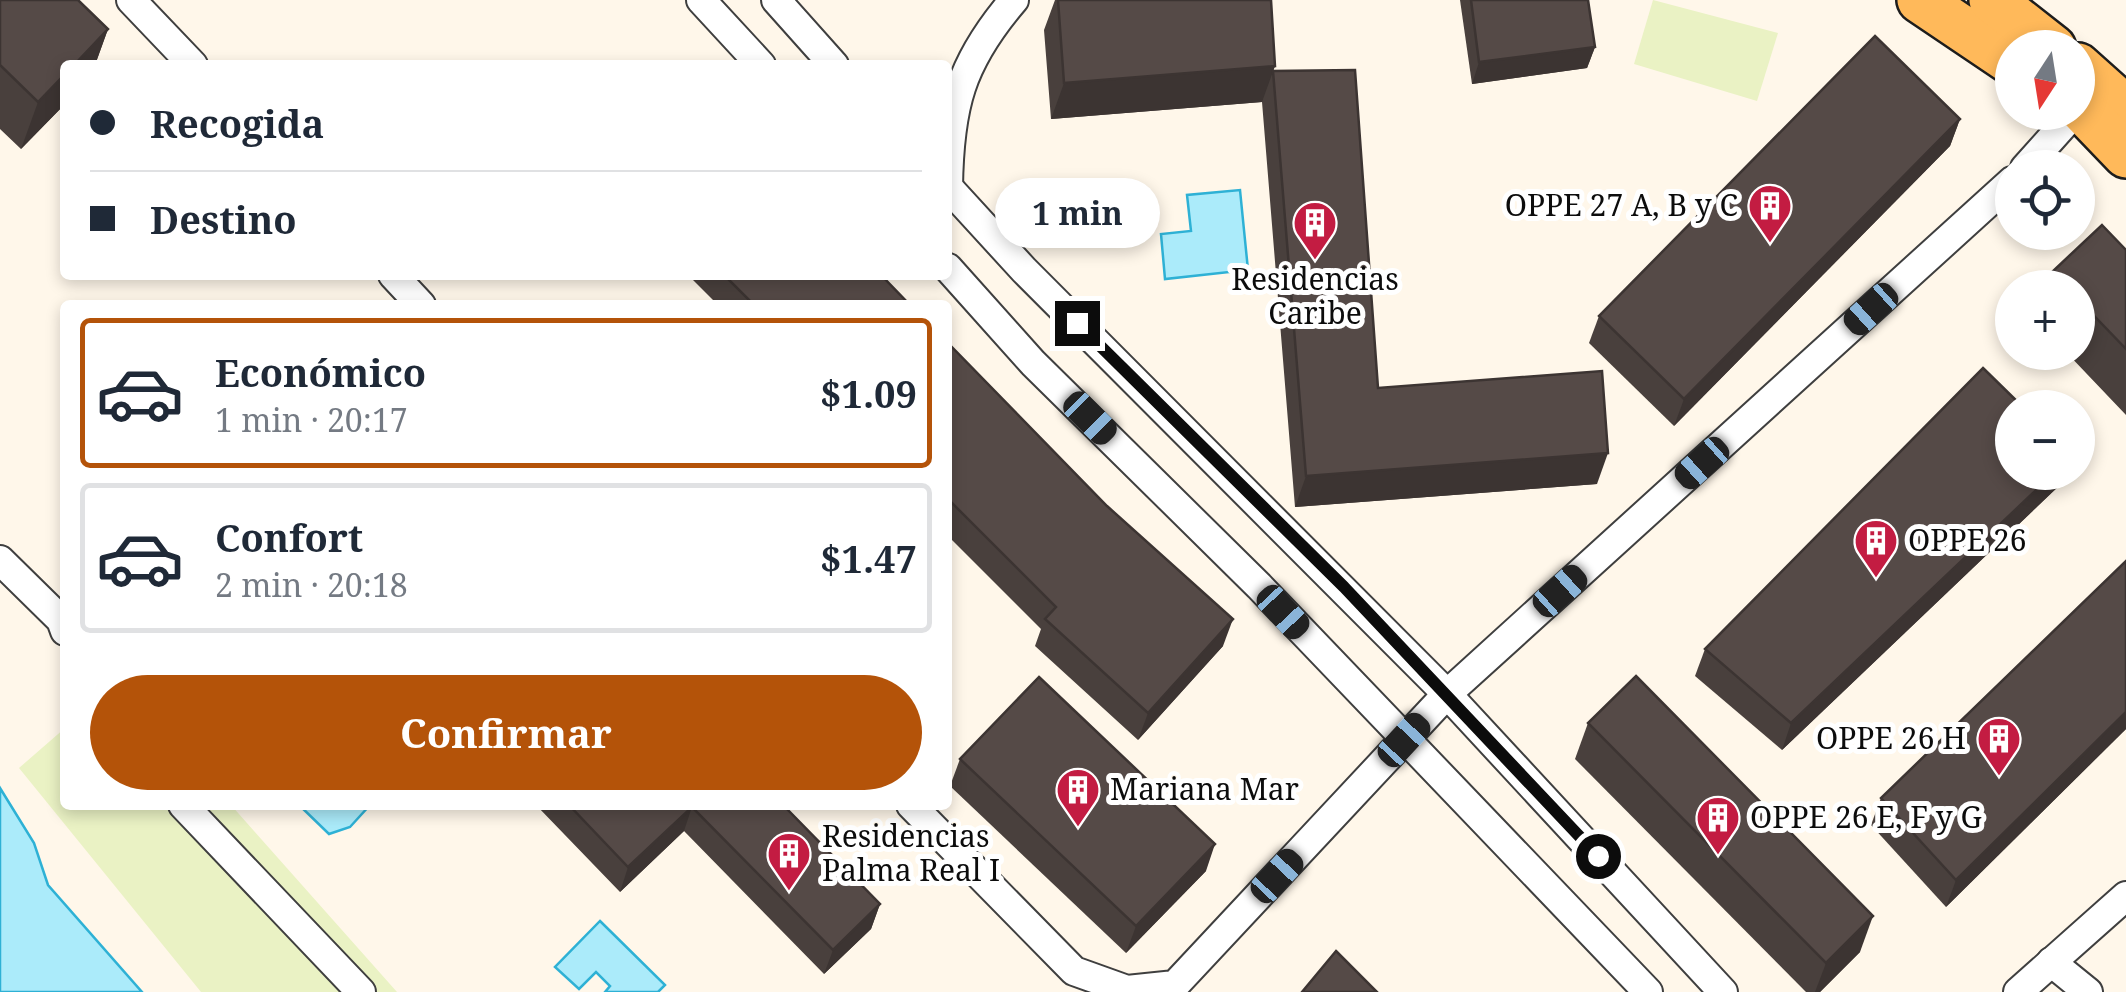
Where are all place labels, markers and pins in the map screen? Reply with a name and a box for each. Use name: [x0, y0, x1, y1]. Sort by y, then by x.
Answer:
building icon: OPPE 27 A, B y C: [1747, 183, 1793, 244]
place label: OPPE 27 A, B y C: [1505, 184, 1738, 225]
building icon: Residencias Caribe: [1292, 200, 1338, 261]
place label: Residencias Caribe: [1231, 258, 1399, 333]
building icon: OPPE 26: [1853, 518, 1899, 579]
place label: OPPE 26: [1908, 519, 2027, 560]
building icon: OPPE 26 H: [1976, 716, 2022, 777]
place label: OPPE 26 H: [1816, 717, 1966, 758]
building icon: Mariana Mar: [1055, 767, 1101, 828]
place label: Mariana Mar: [1110, 768, 1299, 809]
building icon: OPPE 26 E, F y G: [1695, 795, 1741, 856]
place label: OPPE 26 E, F y G: [1750, 796, 1982, 837]
place label: Residencias Palma Real I: [822, 815, 1000, 890]
building icon: Residencias Palma Real I: [766, 831, 812, 892]

